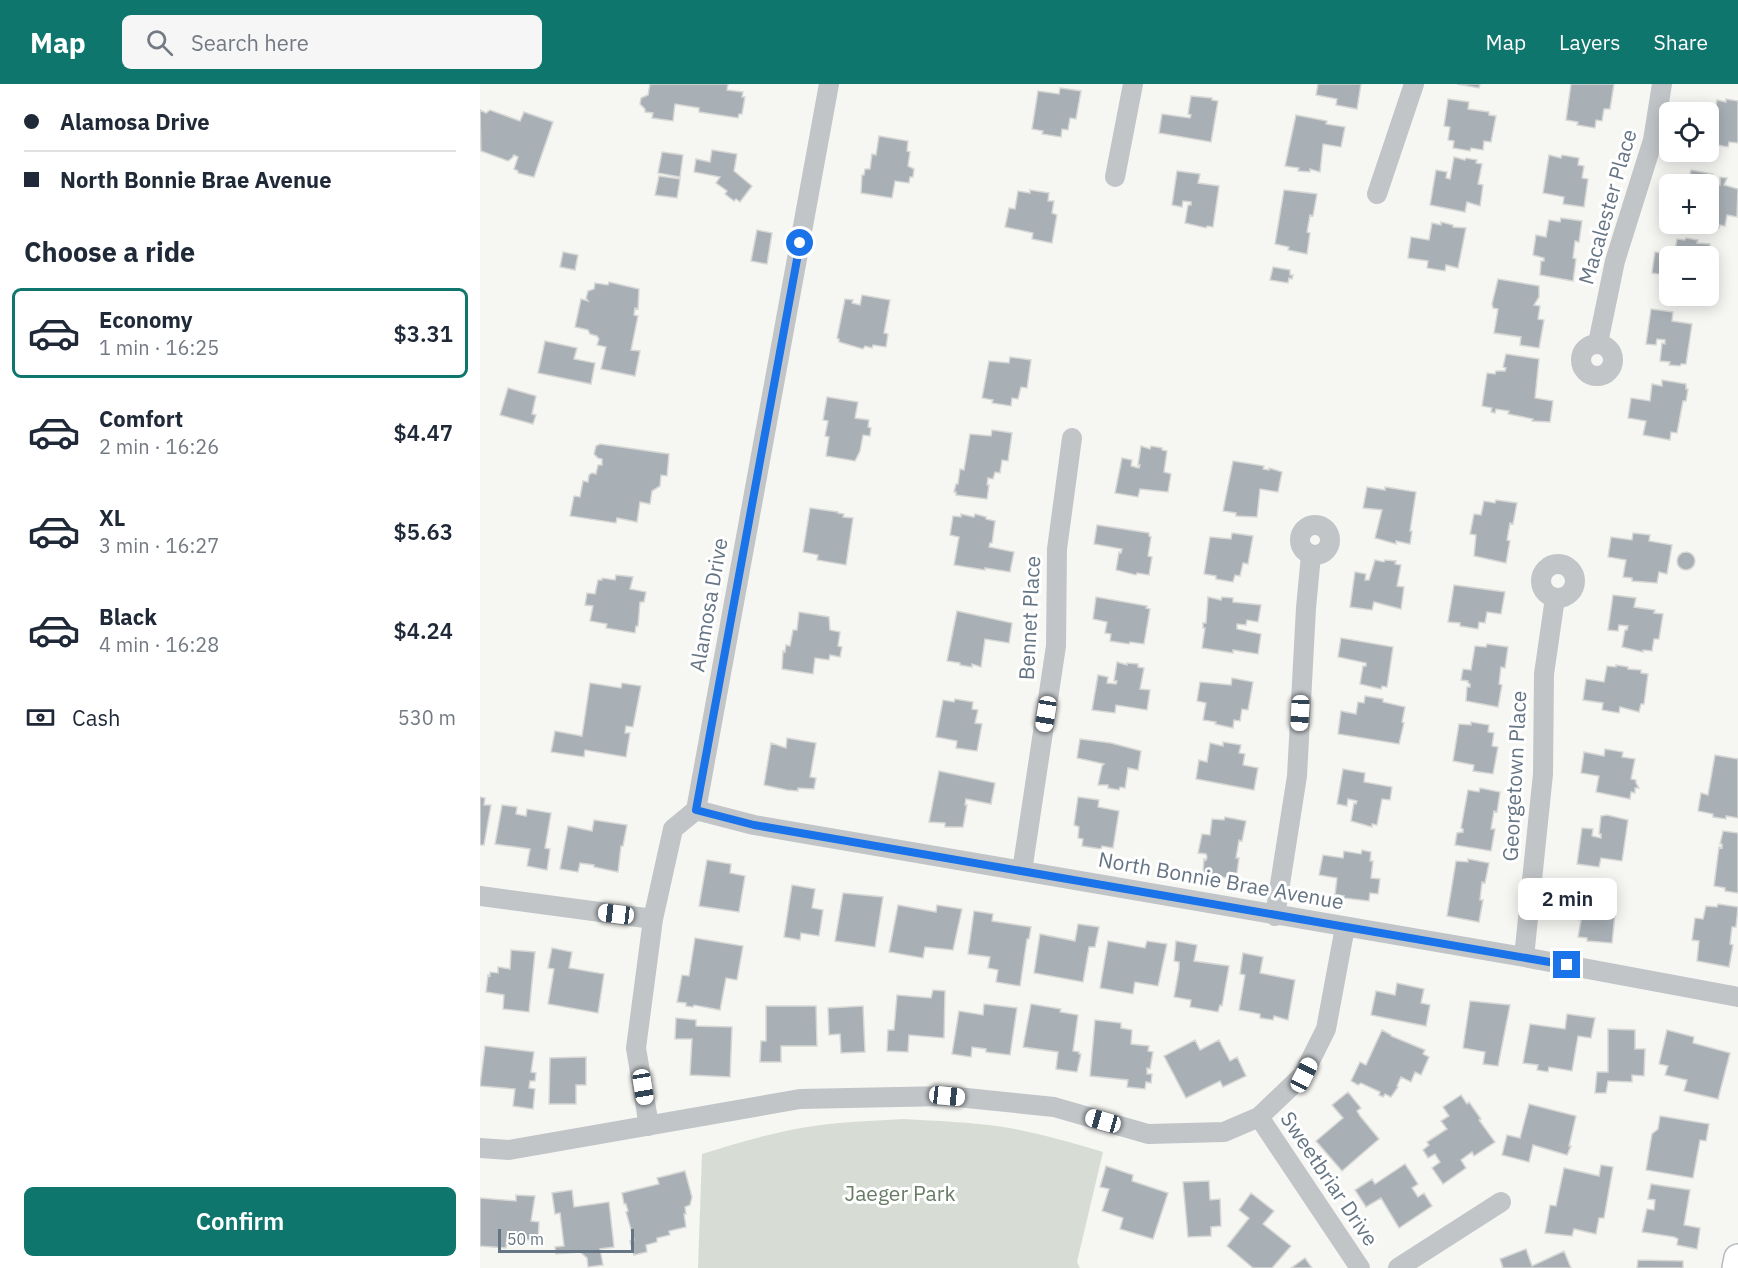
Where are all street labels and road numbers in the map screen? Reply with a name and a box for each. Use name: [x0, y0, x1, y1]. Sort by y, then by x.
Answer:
street label: Macalester Place: [1571, 126, 1643, 288]
street label: Alamosa Drive: [682, 536, 734, 674]
street label: Bennet Place: [1012, 555, 1046, 681]
street label: Georgetown Place: [1496, 690, 1532, 862]
street label: North Bonnie Brae Avenue: [1096, 845, 1346, 915]
street label: Sweetbriar Drive: [1274, 1106, 1385, 1251]

